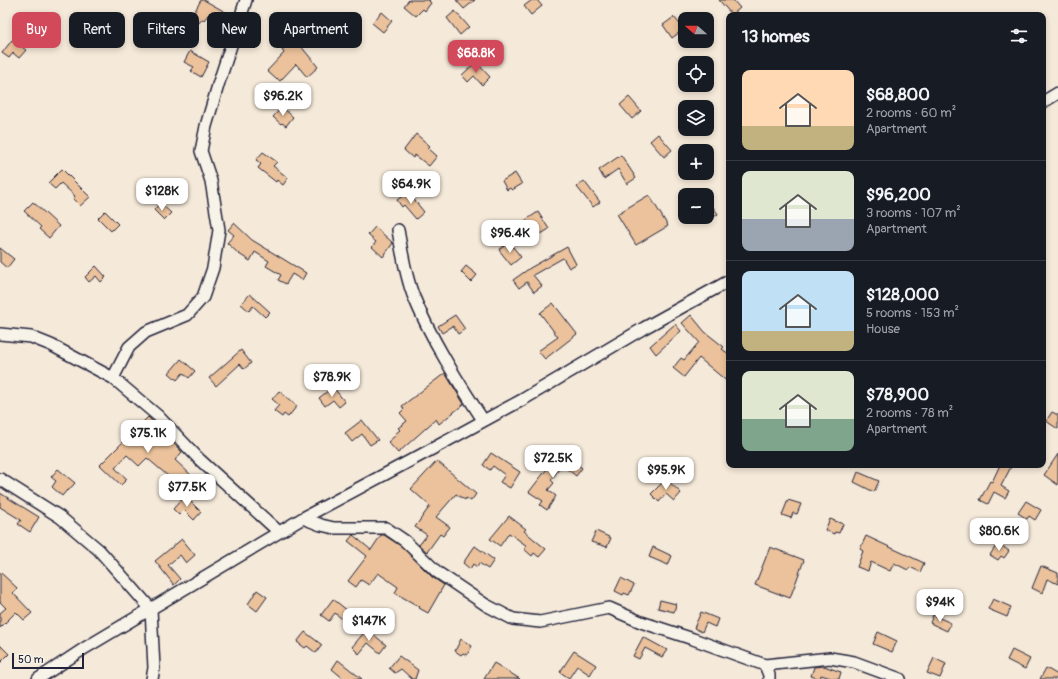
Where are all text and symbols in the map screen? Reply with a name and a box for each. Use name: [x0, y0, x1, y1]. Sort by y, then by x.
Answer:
chip: Buy: [12, 12, 61, 48]
chip: Rent: [69, 12, 125, 48]
chip: Filters: [133, 12, 199, 48]
chip: New: [207, 12, 261, 48]
chip: Apartment: [269, 12, 362, 48]
north arrow: [678, 12, 714, 48]
map controls: [678, 12, 714, 224]
icon: filters: [1008, 25, 1030, 47]
text: 13 homes: [742, 26, 810, 47]
pin: $68.8K: [443, 40, 509, 74]
text: $68.8K: [457, 45, 495, 61]
button: locate: [678, 56, 714, 92]
pin: $96.2K: [250, 83, 316, 117]
text: $68,800: [866, 84, 930, 105]
icon: home: [774, 86, 822, 134]
text: $96.2K: [263, 88, 303, 104]
button: layers: [678, 100, 714, 136]
text: 2 rooms · 60 m²: [866, 105, 956, 121]
text: Apartment: [866, 121, 927, 137]
button: +: [678, 144, 714, 180]
pin: $64.9K: [378, 171, 444, 205]
text: $64.9K: [391, 176, 431, 192]
pin: $128K: [134, 178, 190, 212]
text: $128K: [145, 183, 179, 199]
text: $96,200: [866, 184, 931, 205]
icon: home: [774, 187, 822, 235]
button: −: [678, 188, 714, 224]
text: 3 rooms · 107 m²: [866, 205, 961, 221]
pin: $96.4K: [477, 220, 543, 254]
text: Apartment: [866, 221, 927, 237]
text: $96.4K: [490, 225, 530, 241]
text: $128,000: [866, 284, 939, 305]
icon: home: [774, 287, 822, 335]
text: 5 rooms · 153 m²: [866, 305, 959, 321]
text: House: [866, 321, 900, 337]
pin: $78.9K: [299, 364, 365, 398]
text: $78.9K: [313, 369, 351, 385]
text: $78,900: [866, 384, 929, 405]
icon: home: [774, 387, 822, 435]
text: 2 rooms · 78 m²: [866, 405, 953, 421]
pin: $75.1K: [115, 420, 181, 454]
text: Apartment: [866, 421, 927, 437]
text: $75.1K: [130, 425, 166, 441]
pin: $72.5K: [520, 445, 586, 479]
text: $72.5K: [534, 450, 572, 466]
pin: $95.9K: [633, 457, 699, 491]
text: $95.9K: [647, 462, 685, 478]
pin: $77.5K: [154, 474, 220, 508]
text: $77.5K: [168, 479, 206, 495]
pin: $80.6K: [966, 518, 1032, 552]
text: $80.6K: [979, 523, 1019, 539]
pin: $94K: [916, 589, 964, 623]
text: $94K: [925, 594, 955, 610]
pin: $147K: [341, 608, 397, 642]
text: $147K: [352, 613, 386, 629]
scale bar: [12, 651, 84, 670]
text: 50 m: [18, 653, 44, 666]

